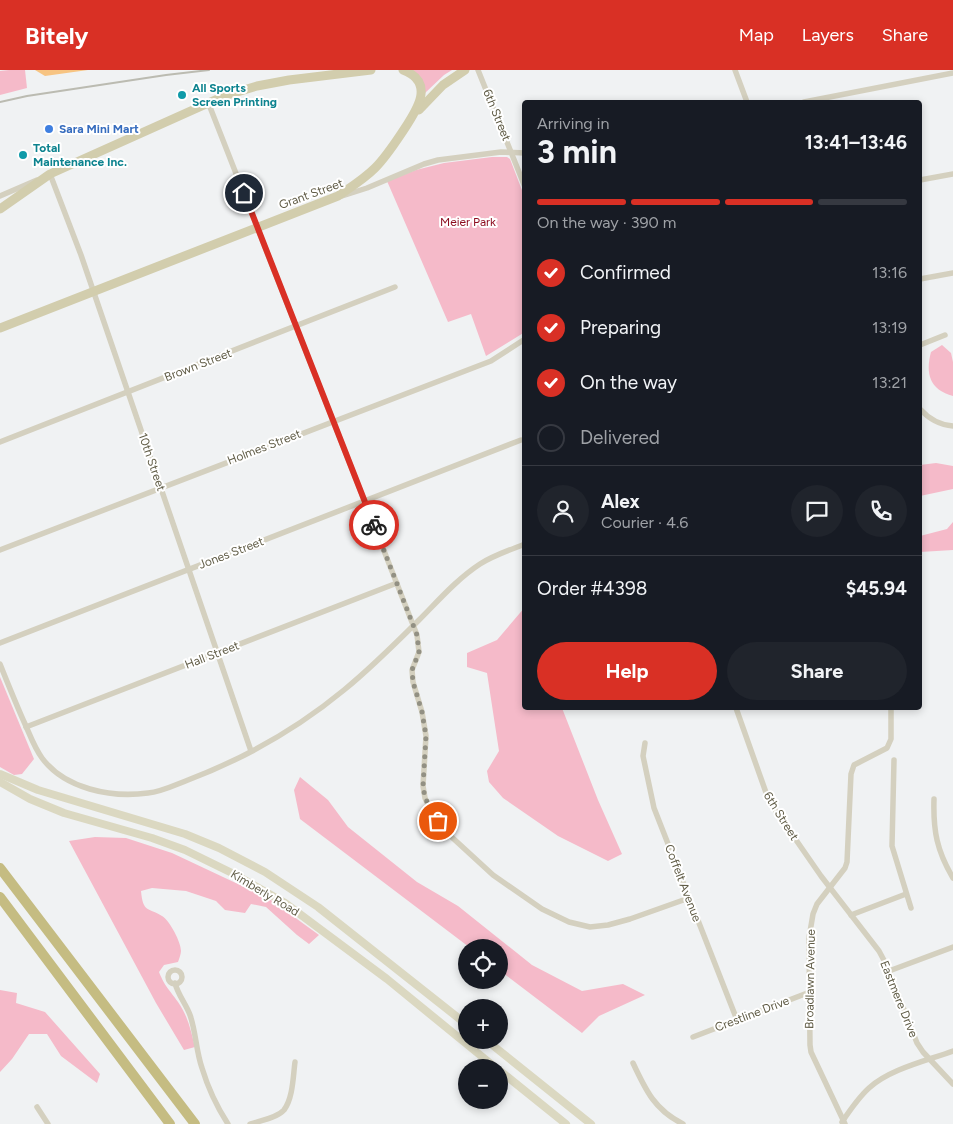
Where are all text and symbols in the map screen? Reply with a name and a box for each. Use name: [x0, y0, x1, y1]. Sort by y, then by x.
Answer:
text: Bitely: [25, 21, 88, 50]
text: Map: [739, 24, 774, 46]
text: Layers: [802, 24, 854, 46]
text: Share: [882, 24, 928, 46]
place label: All Sports Screen Printing: [192, 81, 277, 109]
street label: 6th Street: [480, 87, 514, 143]
marker: All Sports Screen Printing: [176, 89, 188, 101]
text: Arriving in: [537, 114, 609, 133]
place label: Sara Mini Mart: [59, 122, 139, 136]
marker: Sara Mini Mart: [43, 123, 55, 135]
text: 13:41–13:46: [805, 131, 907, 154]
text: 3 min: [537, 133, 617, 171]
place label: Total Maintenance Inc.: [33, 141, 127, 169]
marker: Total Maintenance Inc.: [17, 149, 29, 161]
pin: [223, 172, 265, 214]
street label: Grant Street: [277, 176, 345, 212]
icon: home: [230, 179, 258, 207]
text: On the way · 390 m: [537, 213, 676, 232]
park label: Meier Park: [440, 215, 496, 229]
icon: check: [537, 259, 565, 287]
text: Confirmed: [580, 261, 671, 284]
text: 13:16: [872, 263, 907, 282]
icon: check: [537, 314, 565, 342]
text: Preparing: [580, 316, 661, 339]
text: 13:19: [872, 318, 907, 337]
street label: Brown Street: [162, 346, 234, 384]
icon: check: [537, 369, 565, 397]
text: On the way: [580, 371, 677, 394]
text: 13:21: [872, 373, 907, 392]
street label: Holmes Street: [225, 426, 303, 467]
text: Delivered: [580, 426, 660, 449]
street label: 10th Street: [136, 431, 169, 493]
button: person: [537, 485, 589, 537]
button: chat: [791, 485, 843, 537]
button: phone: [855, 485, 907, 537]
text: Alex: [601, 490, 640, 513]
courier: [349, 500, 399, 550]
icon: bike: [360, 511, 388, 539]
text: Courier · 4.6: [601, 513, 688, 532]
street label: Jones Street: [196, 534, 266, 572]
text: Order #4398: [537, 577, 647, 600]
text: $45.94: [846, 577, 907, 600]
street label: Hall Street: [183, 638, 242, 672]
button: Help: [537, 642, 717, 700]
button: Share: [727, 642, 907, 700]
street label: 6th Street: [761, 789, 802, 843]
pin: [417, 800, 459, 842]
icon: bag: [424, 807, 452, 835]
street label: Coffelt Avenue: [662, 842, 704, 924]
street label: Kimberly Road: [228, 867, 302, 919]
street label: Broadlawn Avenue: [802, 929, 818, 1029]
map controls: [458, 939, 508, 1109]
button: locate: [458, 939, 508, 989]
street label: Eastmere Drive: [877, 959, 921, 1040]
street label: Crestline Drive: [713, 993, 792, 1035]
button: +: [458, 999, 508, 1049]
button: −: [458, 1059, 508, 1109]

